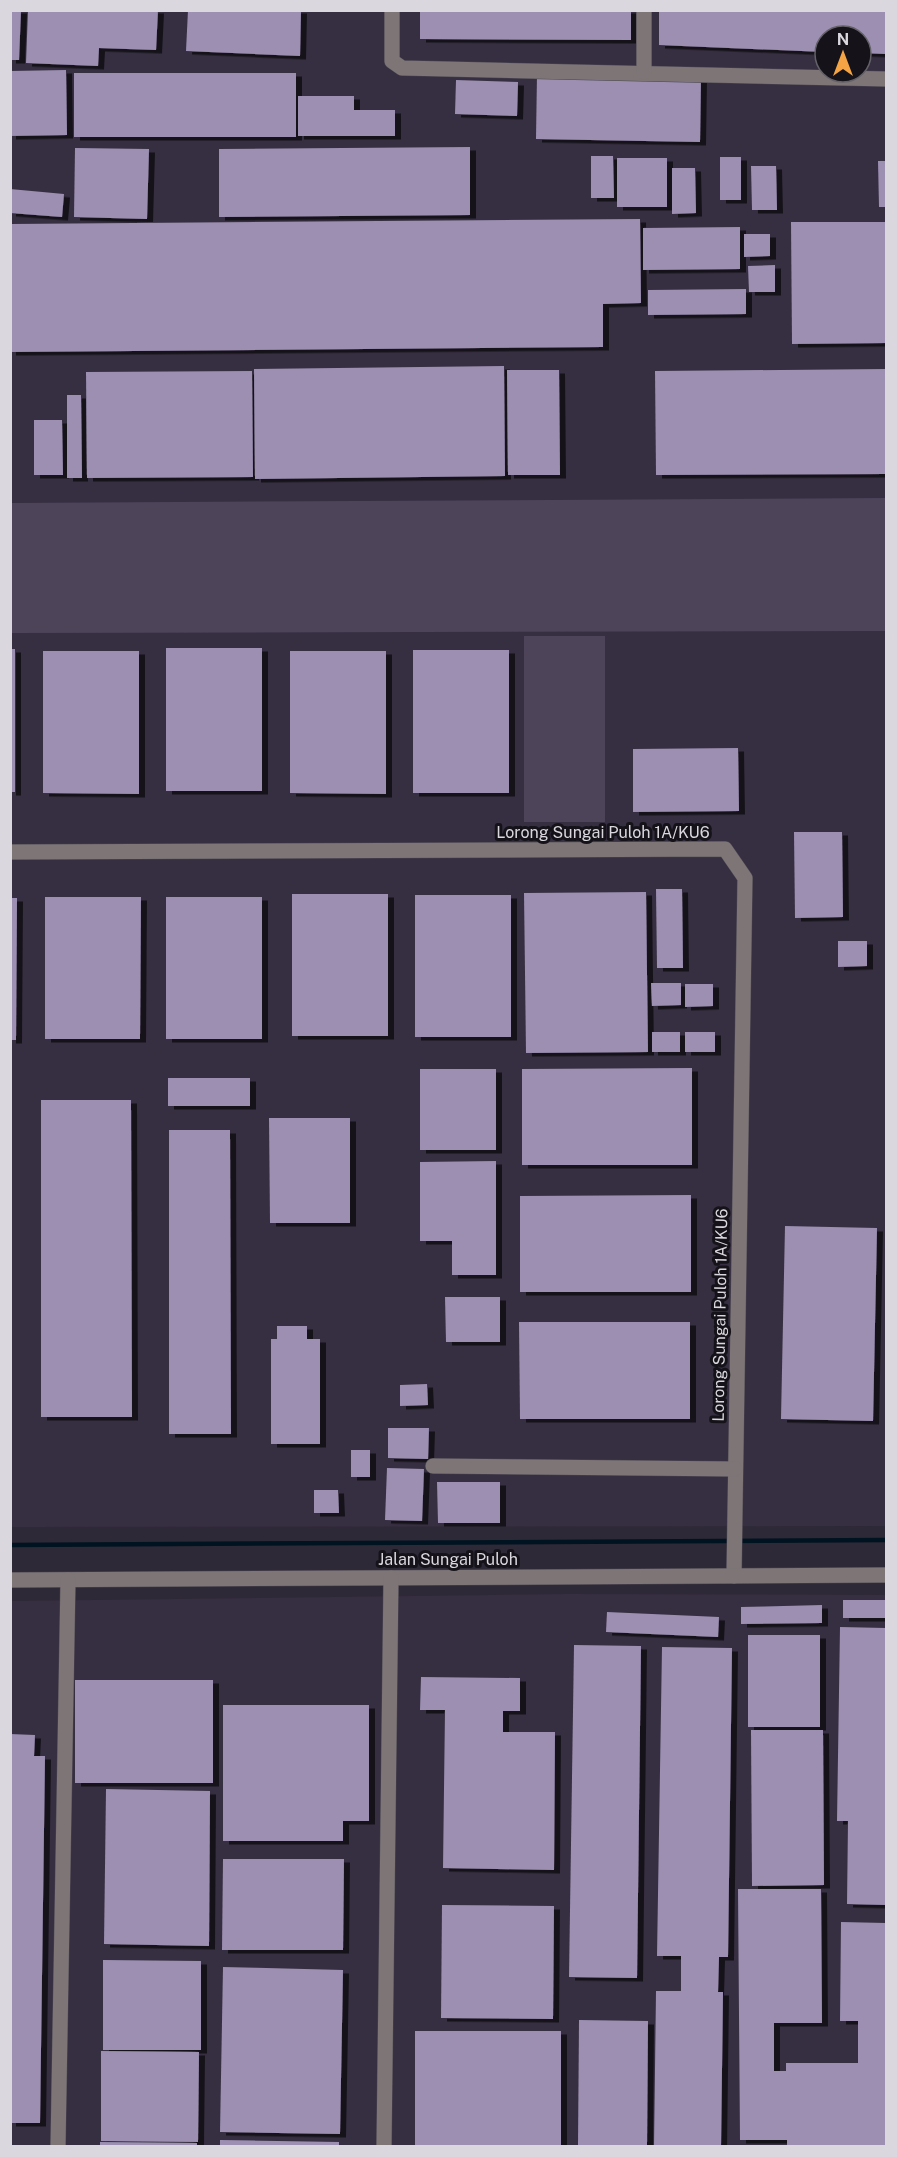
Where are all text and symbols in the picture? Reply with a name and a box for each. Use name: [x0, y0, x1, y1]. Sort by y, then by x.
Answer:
north arrow: [813, 24, 873, 84]
text: N: [837, 30, 849, 49]
street label: Lorong Sungai Puloh 1A/KU6: [496, 823, 710, 842]
street label: Lorong Sungai Puloh 1A/KU6: [709, 1208, 731, 1422]
street label: Jalan Sungai Puloh: [378, 1550, 518, 1569]

